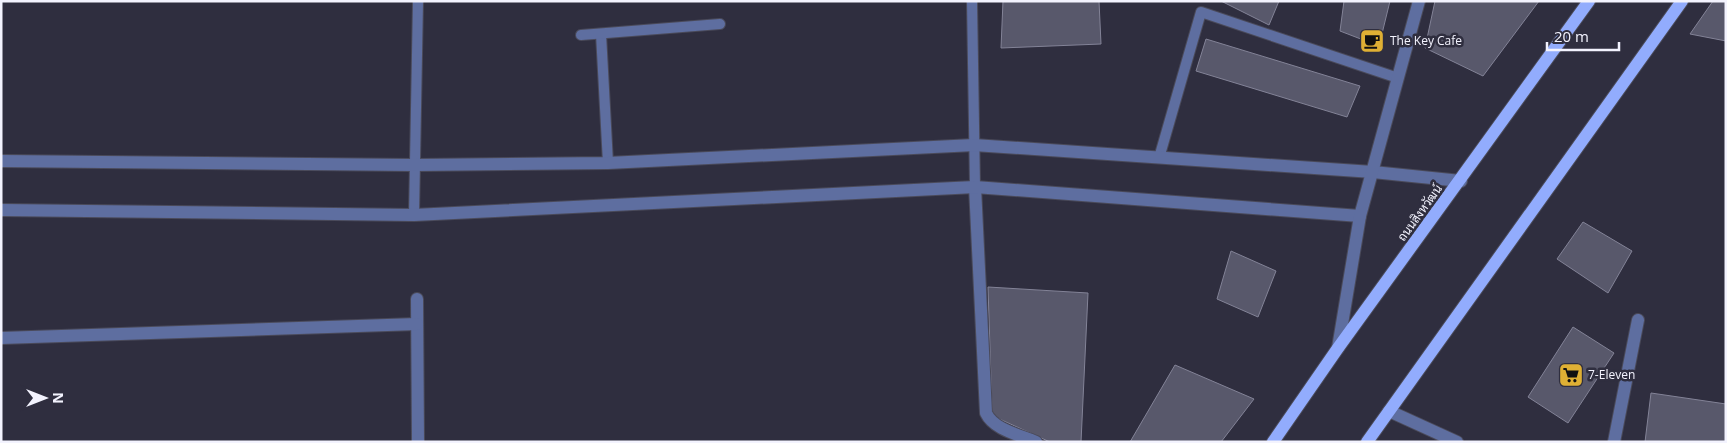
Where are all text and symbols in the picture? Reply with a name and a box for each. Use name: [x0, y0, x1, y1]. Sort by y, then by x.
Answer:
scale bar: [1547, 20, 1620, 52]
text: 20 m: [1554, 26, 1589, 46]
cafe icon: The Key Cafe: [1359, 28, 1385, 54]
place label: The Key Cafe: [1390, 32, 1462, 49]
street label: ถนนสิงหวัฒน์: [1393, 181, 1446, 244]
supermarket icon: 7-Eleven: [1558, 362, 1584, 388]
place label: 7-Eleven: [1588, 366, 1635, 383]
north arrow: [20, 373, 70, 423]
text: N: [49, 392, 68, 404]

